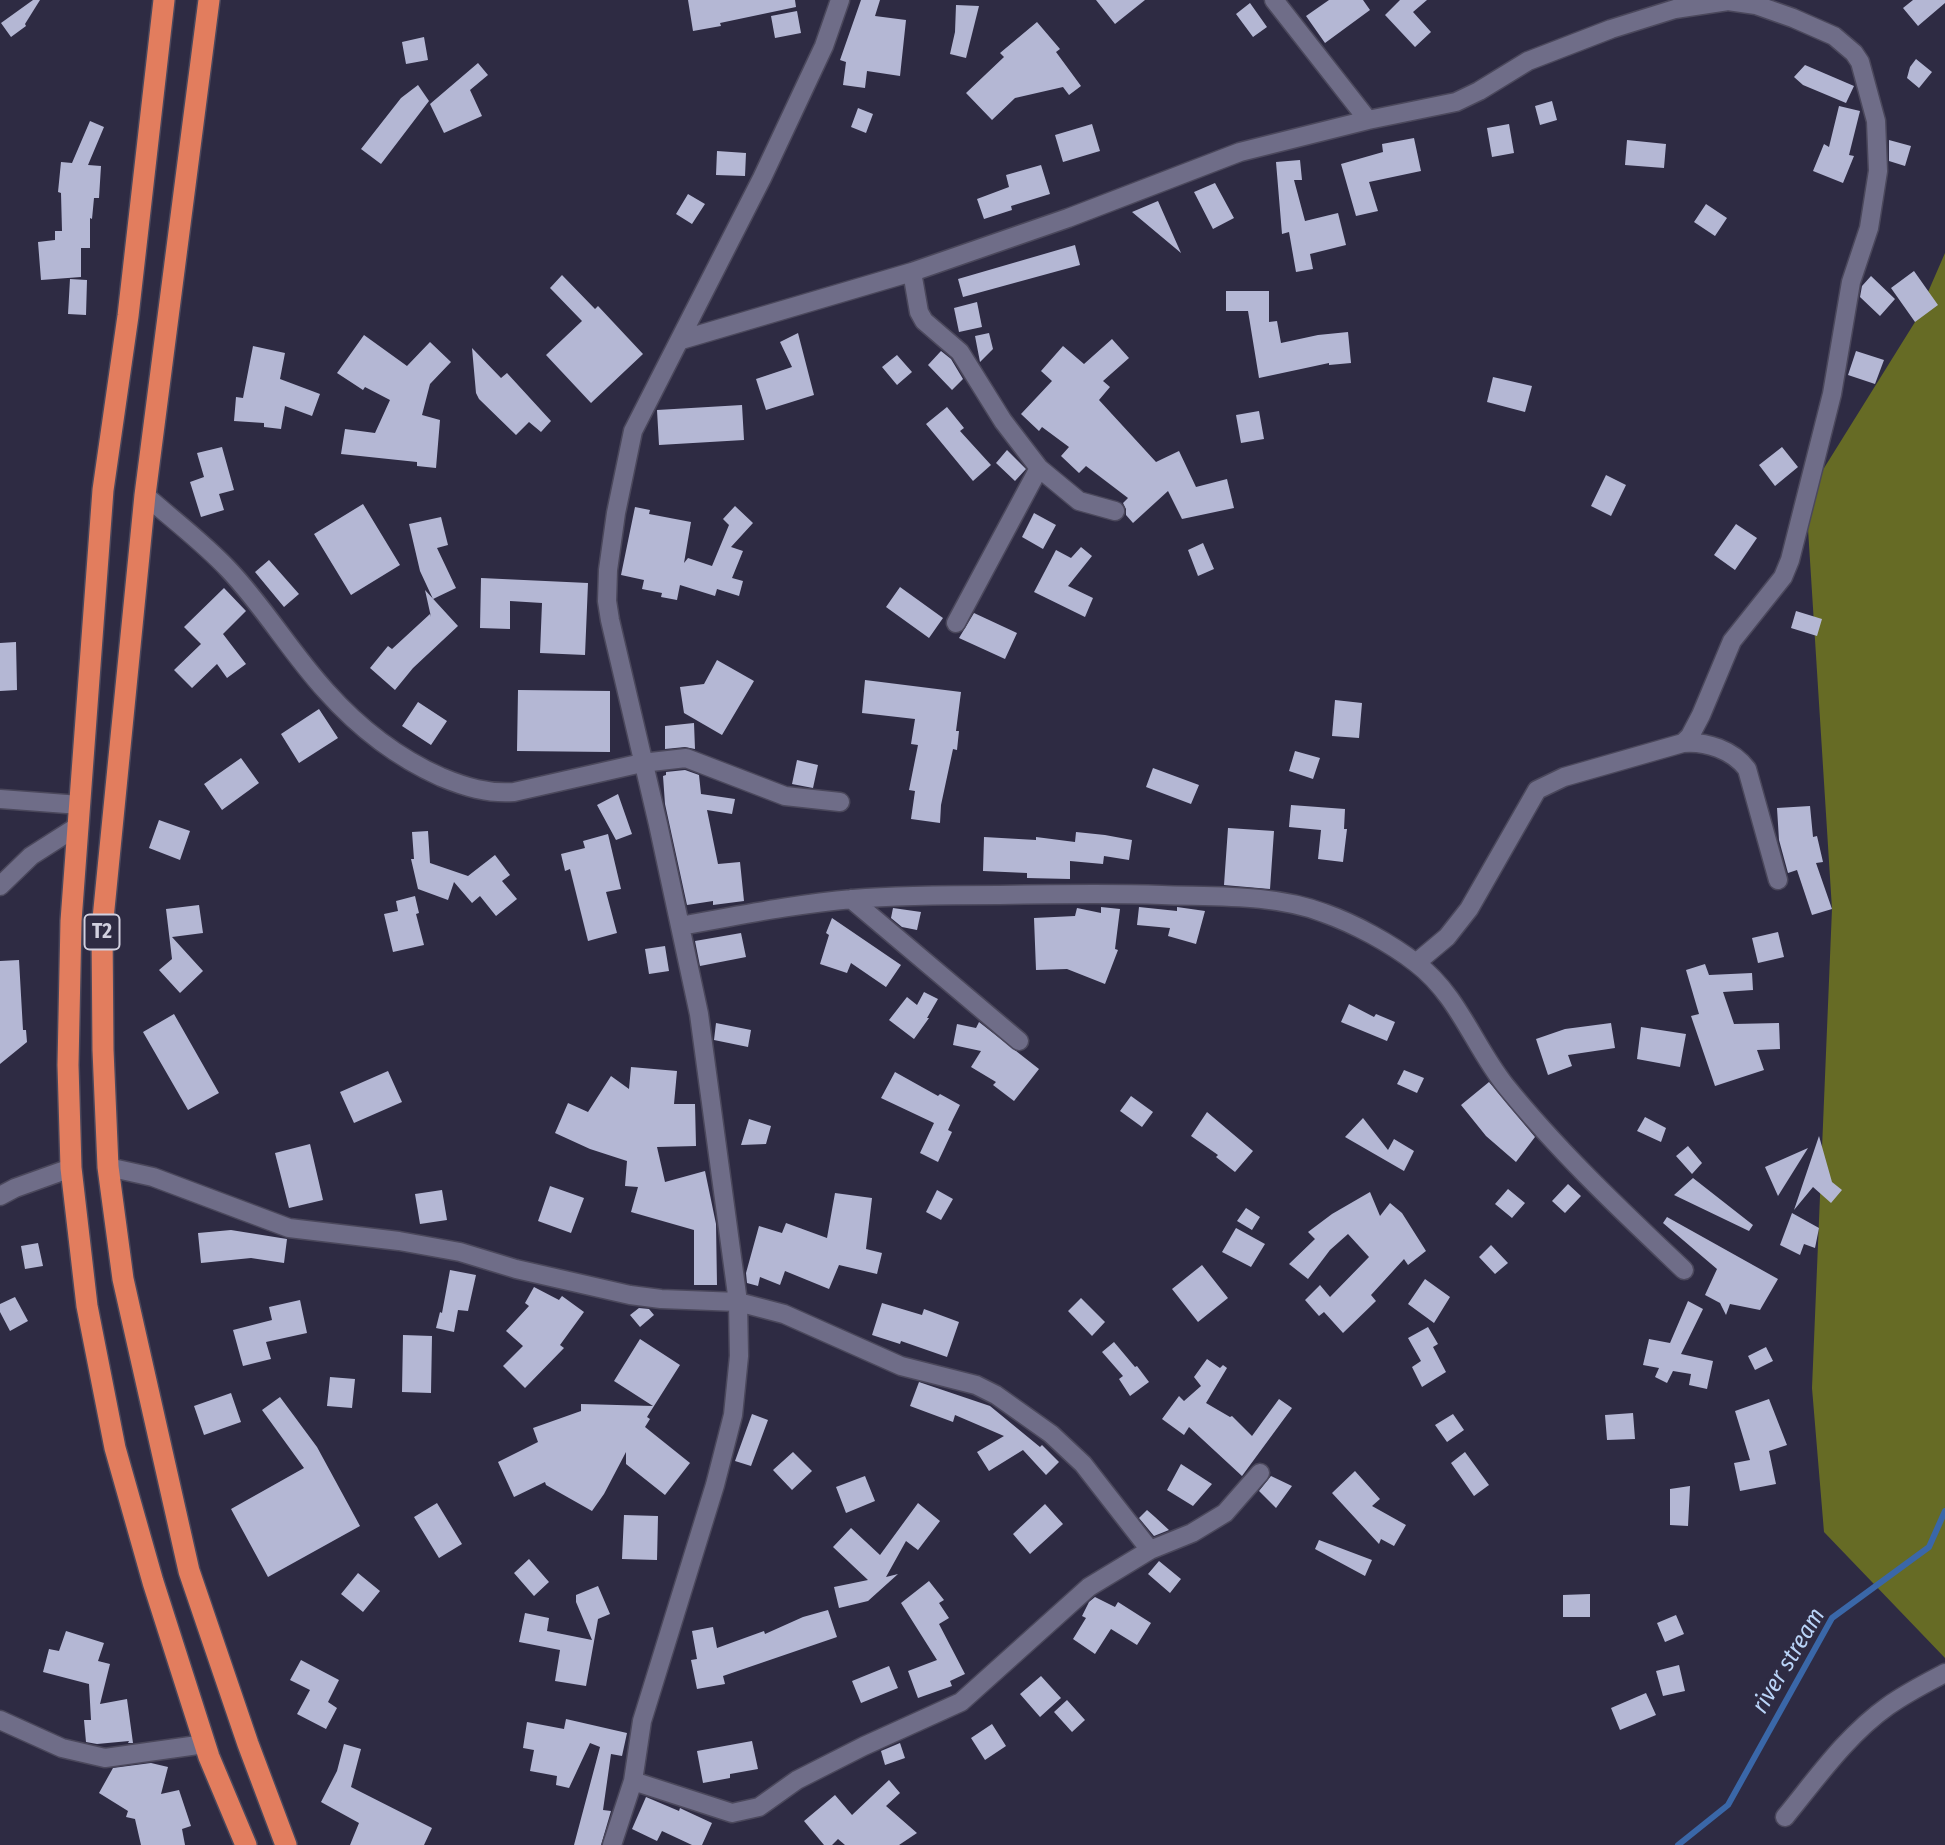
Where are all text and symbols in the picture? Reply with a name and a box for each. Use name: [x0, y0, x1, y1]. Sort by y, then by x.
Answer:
road number: T2: [84, 914, 119, 950]
water label: river stream: [1746, 1603, 1832, 1719]

